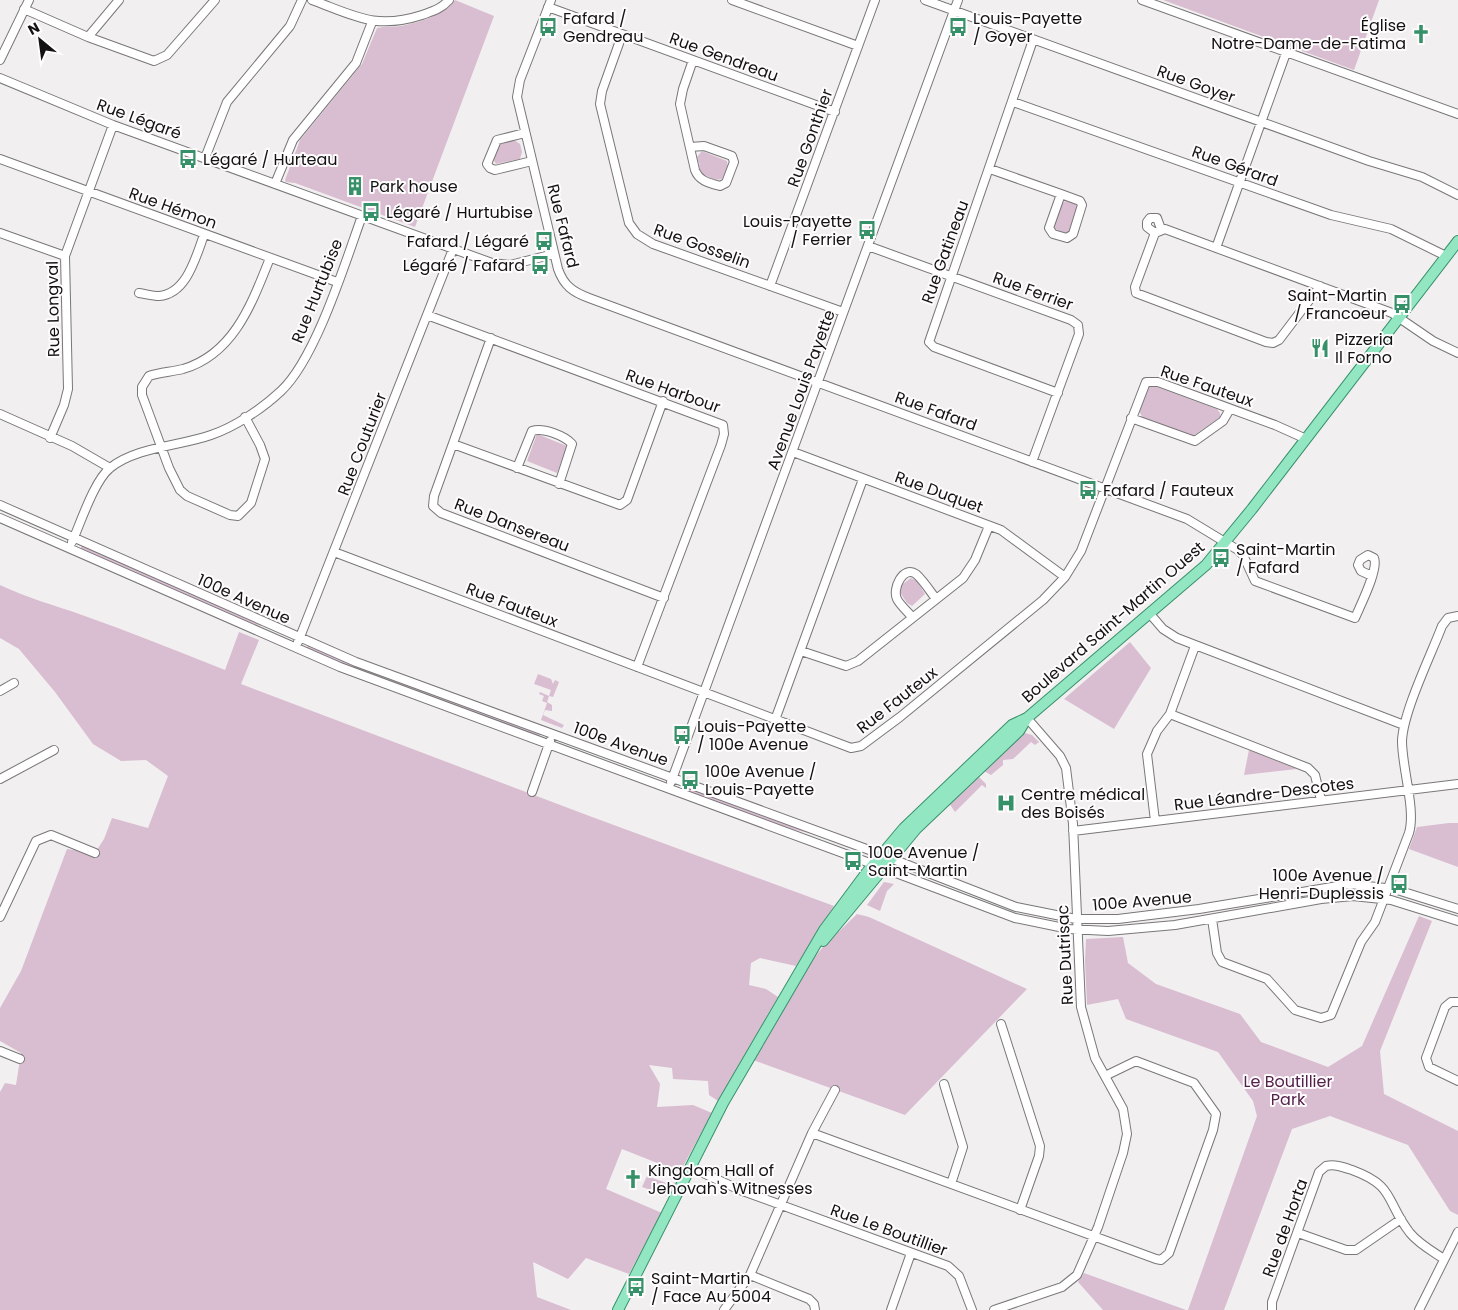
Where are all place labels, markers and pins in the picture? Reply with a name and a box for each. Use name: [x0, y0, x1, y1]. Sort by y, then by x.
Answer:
place label: Fafard / Gendreau: [563, 7, 643, 48]
place label: Louis-Payette / Goyer: [973, 7, 1082, 48]
place label: Église Notre-Dame-de-Fatima: [1211, 14, 1406, 55]
bus stop icon: Fafard / Gendreau: [537, 16, 559, 38]
bus stop icon: Louis-Payette / Goyer: [947, 16, 969, 38]
church icon: Église Notre-Dame-de-Fatima: [1410, 23, 1432, 45]
bus stop icon: Légaré / Hurteau: [177, 148, 199, 170]
place label: Légaré / Hurteau: [203, 148, 338, 171]
building icon: Park house: [344, 175, 366, 197]
place label: Park house: [370, 175, 458, 198]
bus stop icon: Légaré / Hurtubise: [360, 201, 382, 223]
place label: Légaré / Hurtubise: [386, 201, 533, 224]
place label: Louis-Payette / Ferrier: [743, 210, 852, 251]
bus stop icon: Louis-Payette / Ferrier: [856, 219, 878, 241]
place label: Fafard / Légaré: [407, 230, 529, 253]
bus stop icon: Fafard / Légaré: [533, 230, 555, 252]
place label: Légaré / Fafard: [403, 254, 525, 277]
bus stop icon: Légaré / Fafard: [529, 254, 551, 276]
place label: Saint-Martin / Francoeur: [1287, 284, 1387, 325]
bus stop icon: Saint-Martin / Francoeur: [1391, 293, 1413, 315]
place label: Pizzeria Il Forno: [1335, 328, 1393, 369]
restaurant icon: Pizzeria Il Forno: [1309, 337, 1331, 359]
bus stop icon: Fafard / Fauteux: [1077, 479, 1099, 501]
place label: Fafard / Fauteux: [1103, 479, 1234, 502]
place label: Saint-Martin / Fafard: [1236, 538, 1336, 579]
bus stop icon: Saint-Martin / Fafard: [1210, 547, 1232, 569]
place label: Louis-Payette / 100e Avenue: [697, 715, 808, 756]
bus stop icon: Louis-Payette / 100e Avenue: [671, 724, 693, 746]
place label: 100e Avenue / Louis-Payette: [705, 760, 816, 801]
bus stop icon: 100e Avenue / Louis-Payette: [679, 769, 701, 791]
place label: Centre médical des Boisés: [1021, 783, 1145, 824]
hospital icon: Centre médical des Boisés: [995, 792, 1017, 814]
place label: 100e Avenue / Saint-Martin: [868, 841, 979, 882]
bus stop icon: 100e Avenue / Saint-Martin: [842, 850, 864, 872]
place label: 100e Avenue / Henri-Duplessis: [1259, 864, 1384, 905]
bus stop icon: 100e Avenue / Henri-Duplessis: [1388, 873, 1410, 895]
place label: Kingdom Hall of Jehovah's Witnesses: [648, 1159, 813, 1200]
church icon: Kingdom Hall of Jehovah's Witnesses: [622, 1168, 644, 1190]
place label: Saint-Martin / Face Au 5004: [651, 1267, 771, 1308]
bus stop icon: Saint-Martin / Face Au 5004: [625, 1276, 647, 1298]

